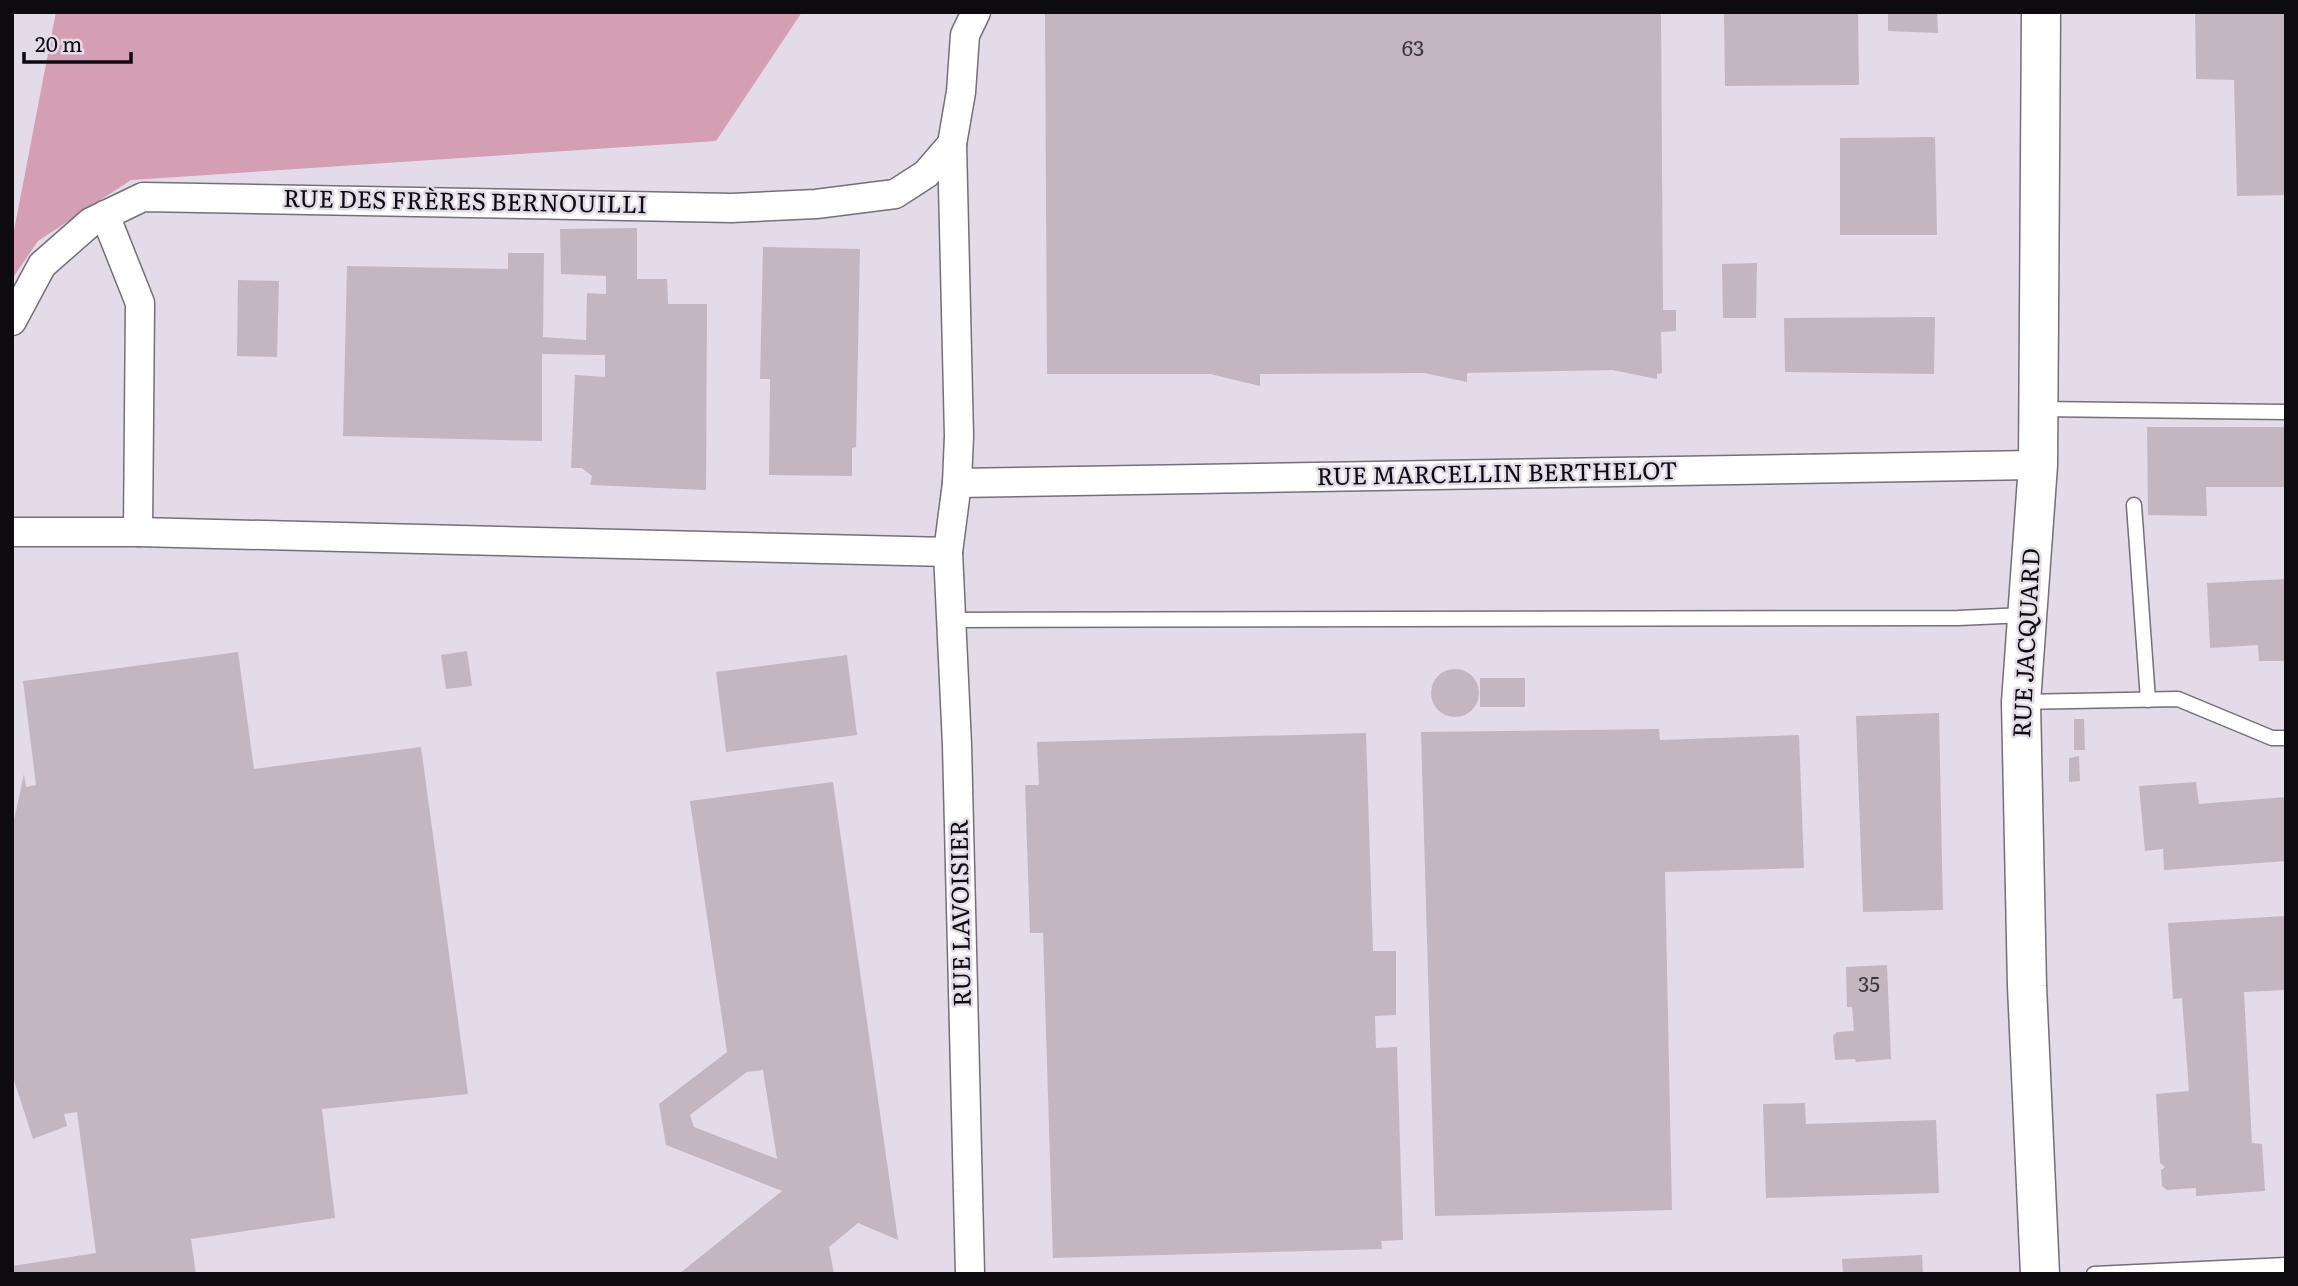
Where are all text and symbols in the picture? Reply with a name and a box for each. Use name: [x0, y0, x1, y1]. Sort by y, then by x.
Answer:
scale bar: [24, 21, 131, 65]
text: 20 m: [35, 27, 82, 58]
house number: 63: [1402, 31, 1424, 62]
street label: RUE DES FRÈRES BERNOUILLI: [283, 179, 647, 220]
street label: RUE MARCELLIN BERTHELOT: [1316, 451, 1678, 492]
street label: RUE JACQUARD: [2002, 547, 2047, 739]
street label: RUE LAVOISIER: [939, 819, 978, 1007]
house number: 35: [1858, 967, 1880, 998]

